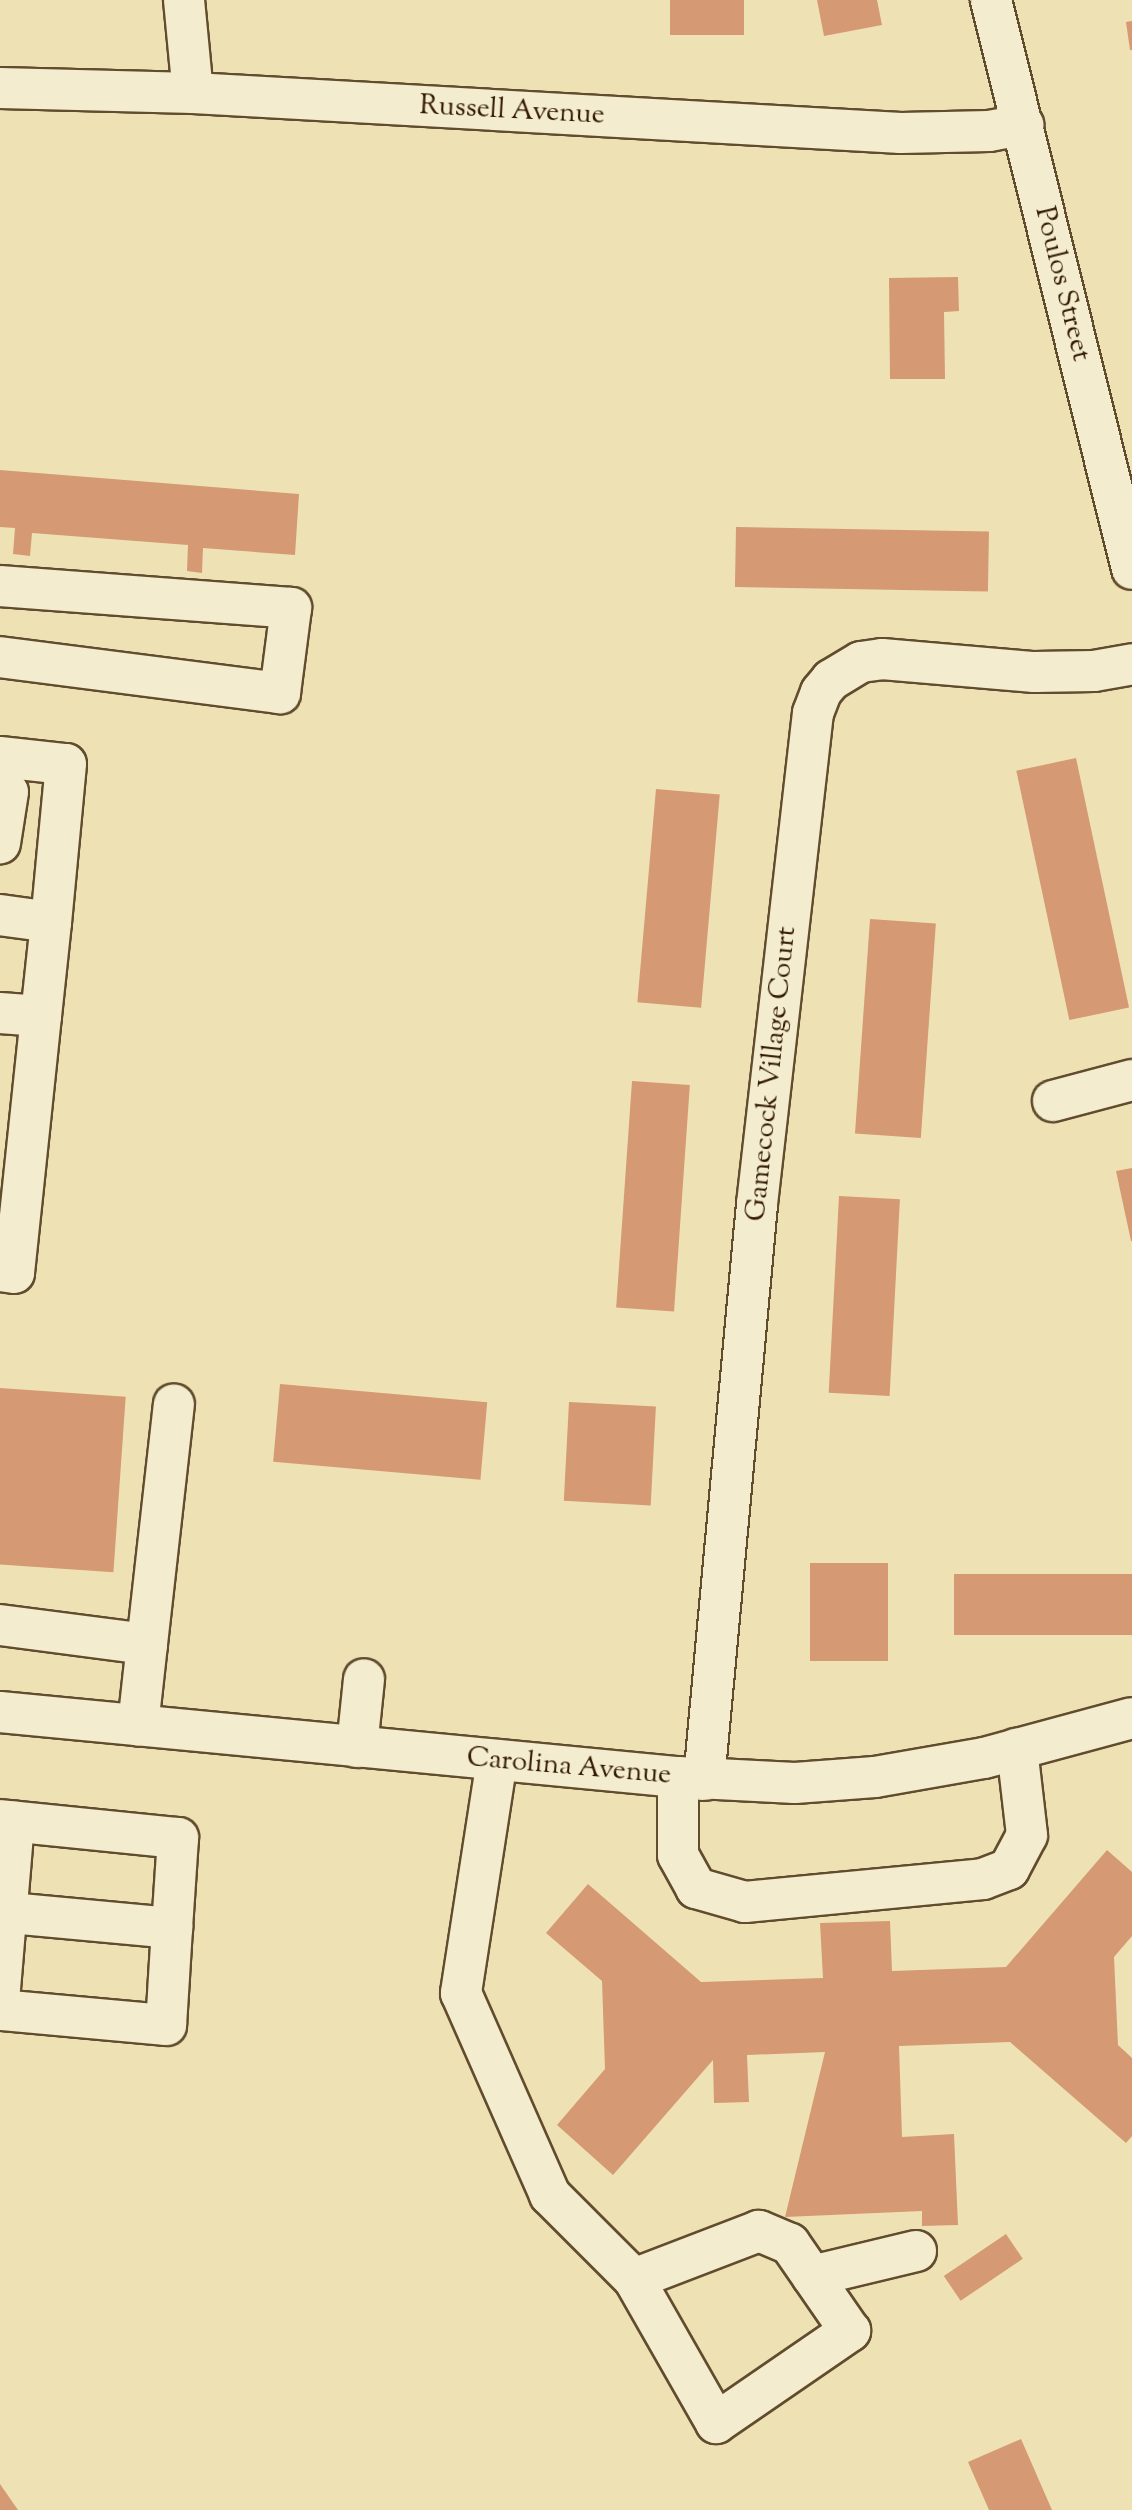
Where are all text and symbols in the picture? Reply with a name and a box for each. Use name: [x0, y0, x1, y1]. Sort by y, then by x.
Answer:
street label: Russell Avenue: [419, 89, 605, 133]
street label: Poulos Street: [1027, 203, 1097, 365]
street label: Gamecock Village Court: [740, 925, 804, 1223]
street label: Carolina Avenue: [465, 1741, 673, 1793]

